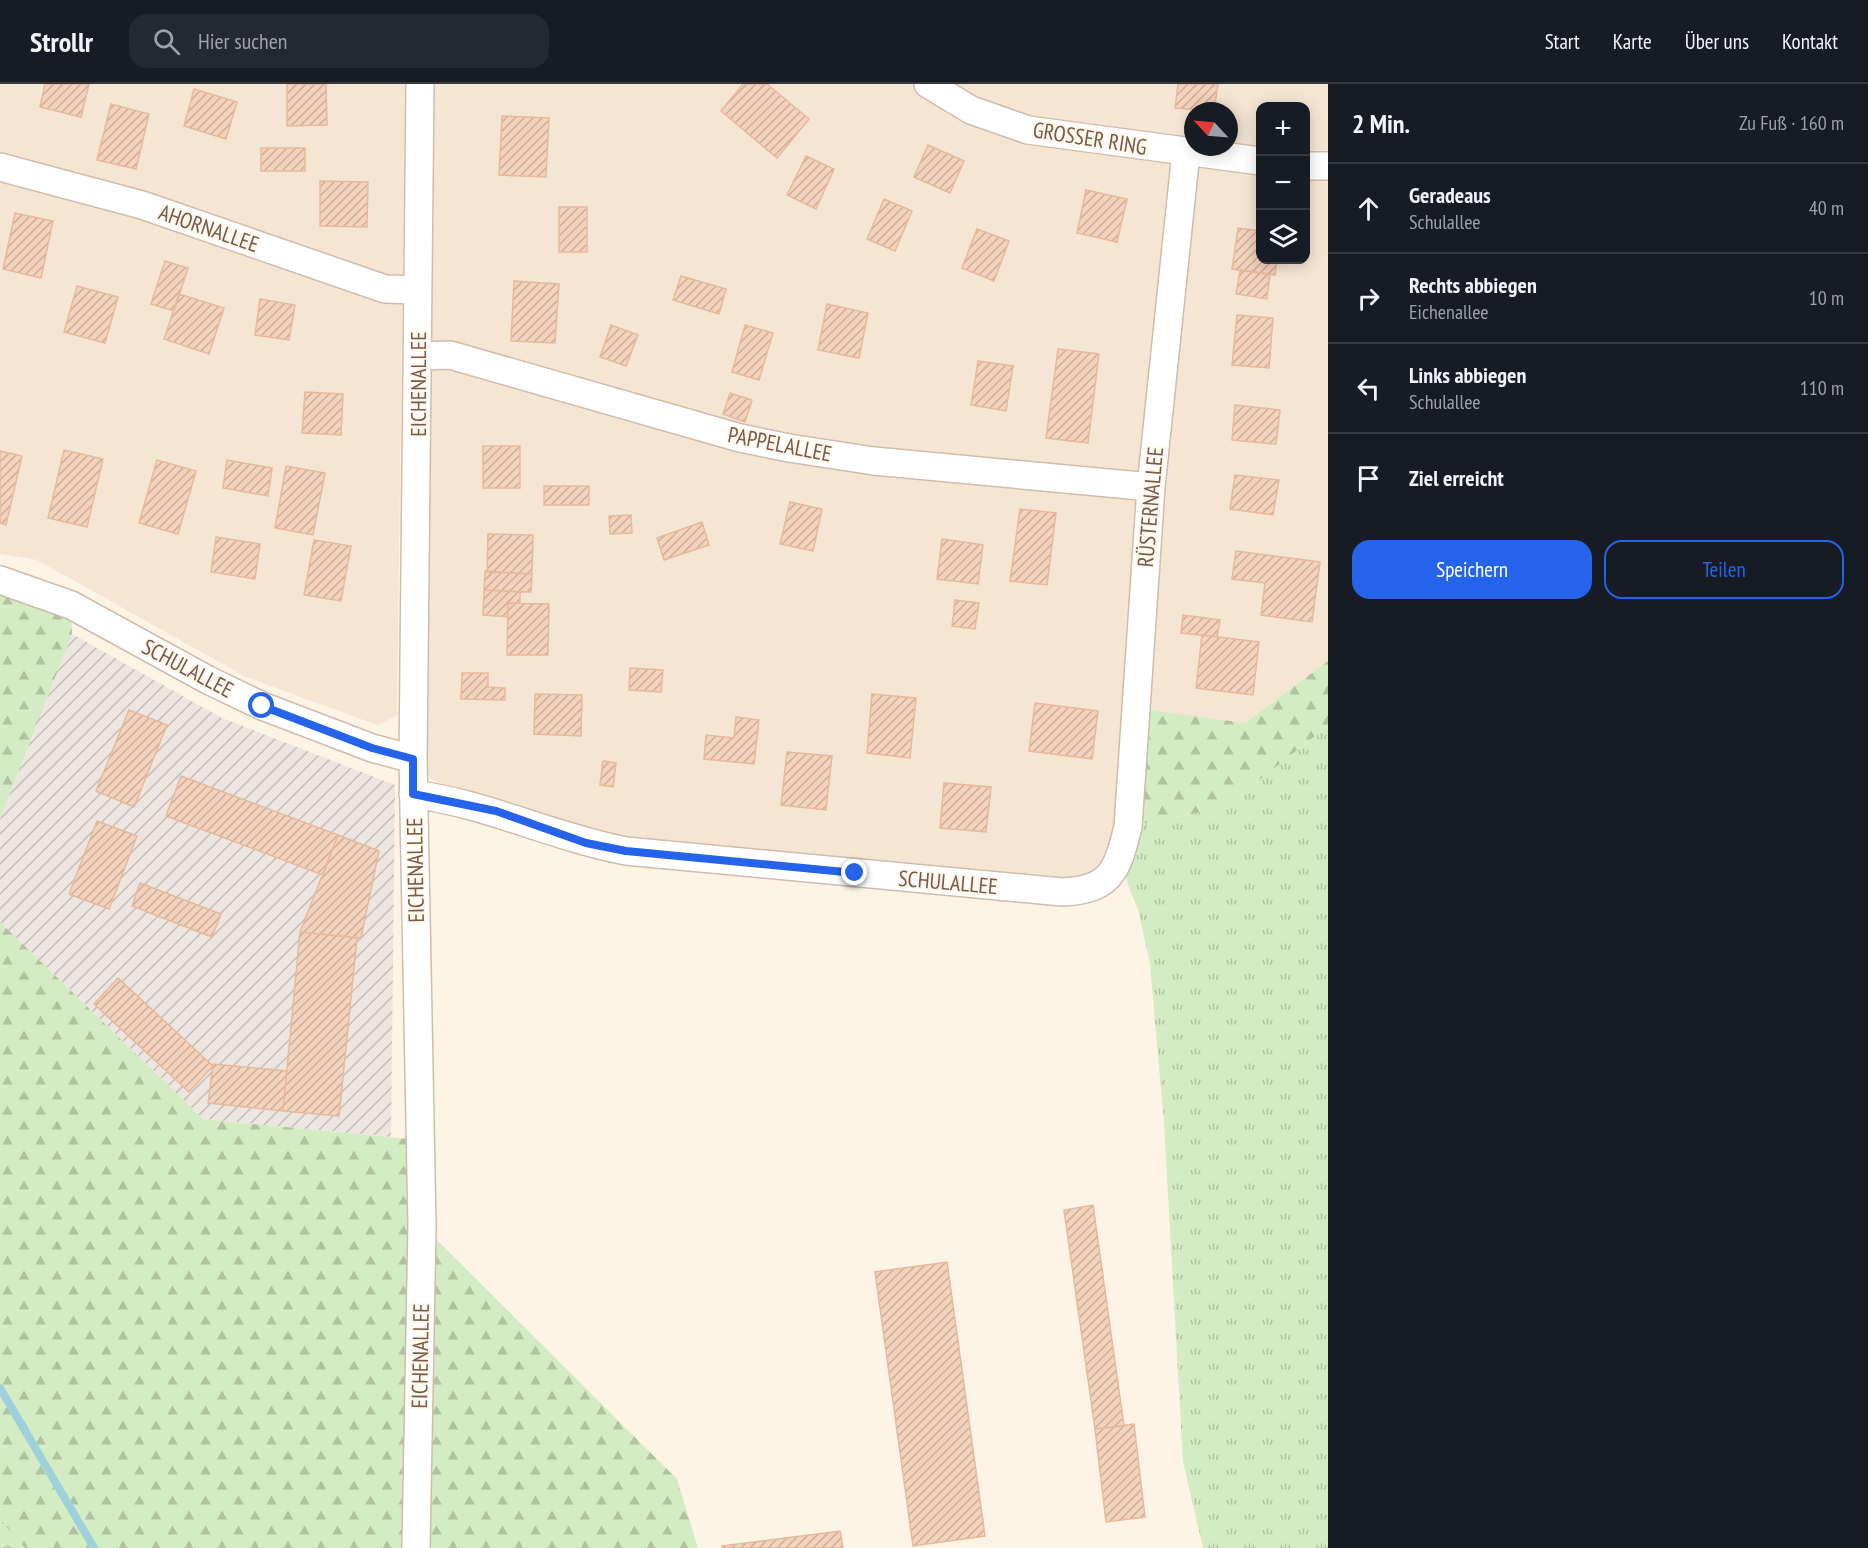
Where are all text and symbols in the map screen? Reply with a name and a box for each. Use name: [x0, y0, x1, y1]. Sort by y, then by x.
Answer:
search box: [129, 14, 549, 68]
text: Strollr: [30, 23, 93, 60]
icon: search: [150, 25, 183, 58]
text: Hier suchen: [198, 27, 288, 55]
text: Start: [1545, 28, 1580, 55]
text: Karte: [1613, 28, 1652, 55]
text: Über uns: [1685, 28, 1749, 55]
text: Kontakt: [1782, 28, 1838, 55]
north arrow: [1184, 102, 1238, 156]
map controls: [1256, 102, 1310, 264]
button: +: [1256, 102, 1310, 156]
text: 2 Min.: [1352, 107, 1410, 140]
text: Zu Fuß · 160 m: [1739, 110, 1844, 136]
street label: GROSSER RING: [1031, 115, 1149, 161]
button: −: [1256, 156, 1310, 210]
text: Geradeaus: [1409, 181, 1491, 209]
icon: ahead: [1352, 192, 1385, 225]
text: 40 m: [1809, 195, 1844, 221]
street label: AHORNALLEE: [155, 198, 263, 258]
text: Schulallee: [1409, 209, 1481, 235]
button: layers: [1256, 210, 1310, 264]
text: Rechts abbiegen: [1409, 271, 1537, 299]
icon: right: [1352, 282, 1385, 315]
text: 10 m: [1809, 285, 1844, 311]
text: Eichenallee: [1409, 299, 1489, 325]
street label: EICHENALLEE: [404, 331, 432, 437]
text: Links abbiegen: [1409, 361, 1526, 389]
icon: left: [1352, 372, 1385, 405]
text: 110 m: [1800, 375, 1844, 401]
text: Schulallee: [1409, 389, 1481, 415]
street label: PAPPELALLEE: [726, 420, 834, 468]
street label: RÜSTERNALLEE: [1131, 446, 1169, 568]
icon: arrive: [1352, 462, 1385, 495]
text: Ziel erreicht: [1409, 464, 1504, 492]
button: Speichern: [1352, 540, 1592, 599]
button: Teilen: [1604, 540, 1844, 599]
street label: SCHULALLEE: [137, 632, 239, 704]
route start: [248, 692, 274, 718]
street label: EICHENALLEE: [400, 817, 430, 923]
route end: [841, 859, 867, 885]
street label: SCHULALLEE: [897, 864, 999, 900]
street label: EICHENALLEE: [405, 1303, 435, 1409]

